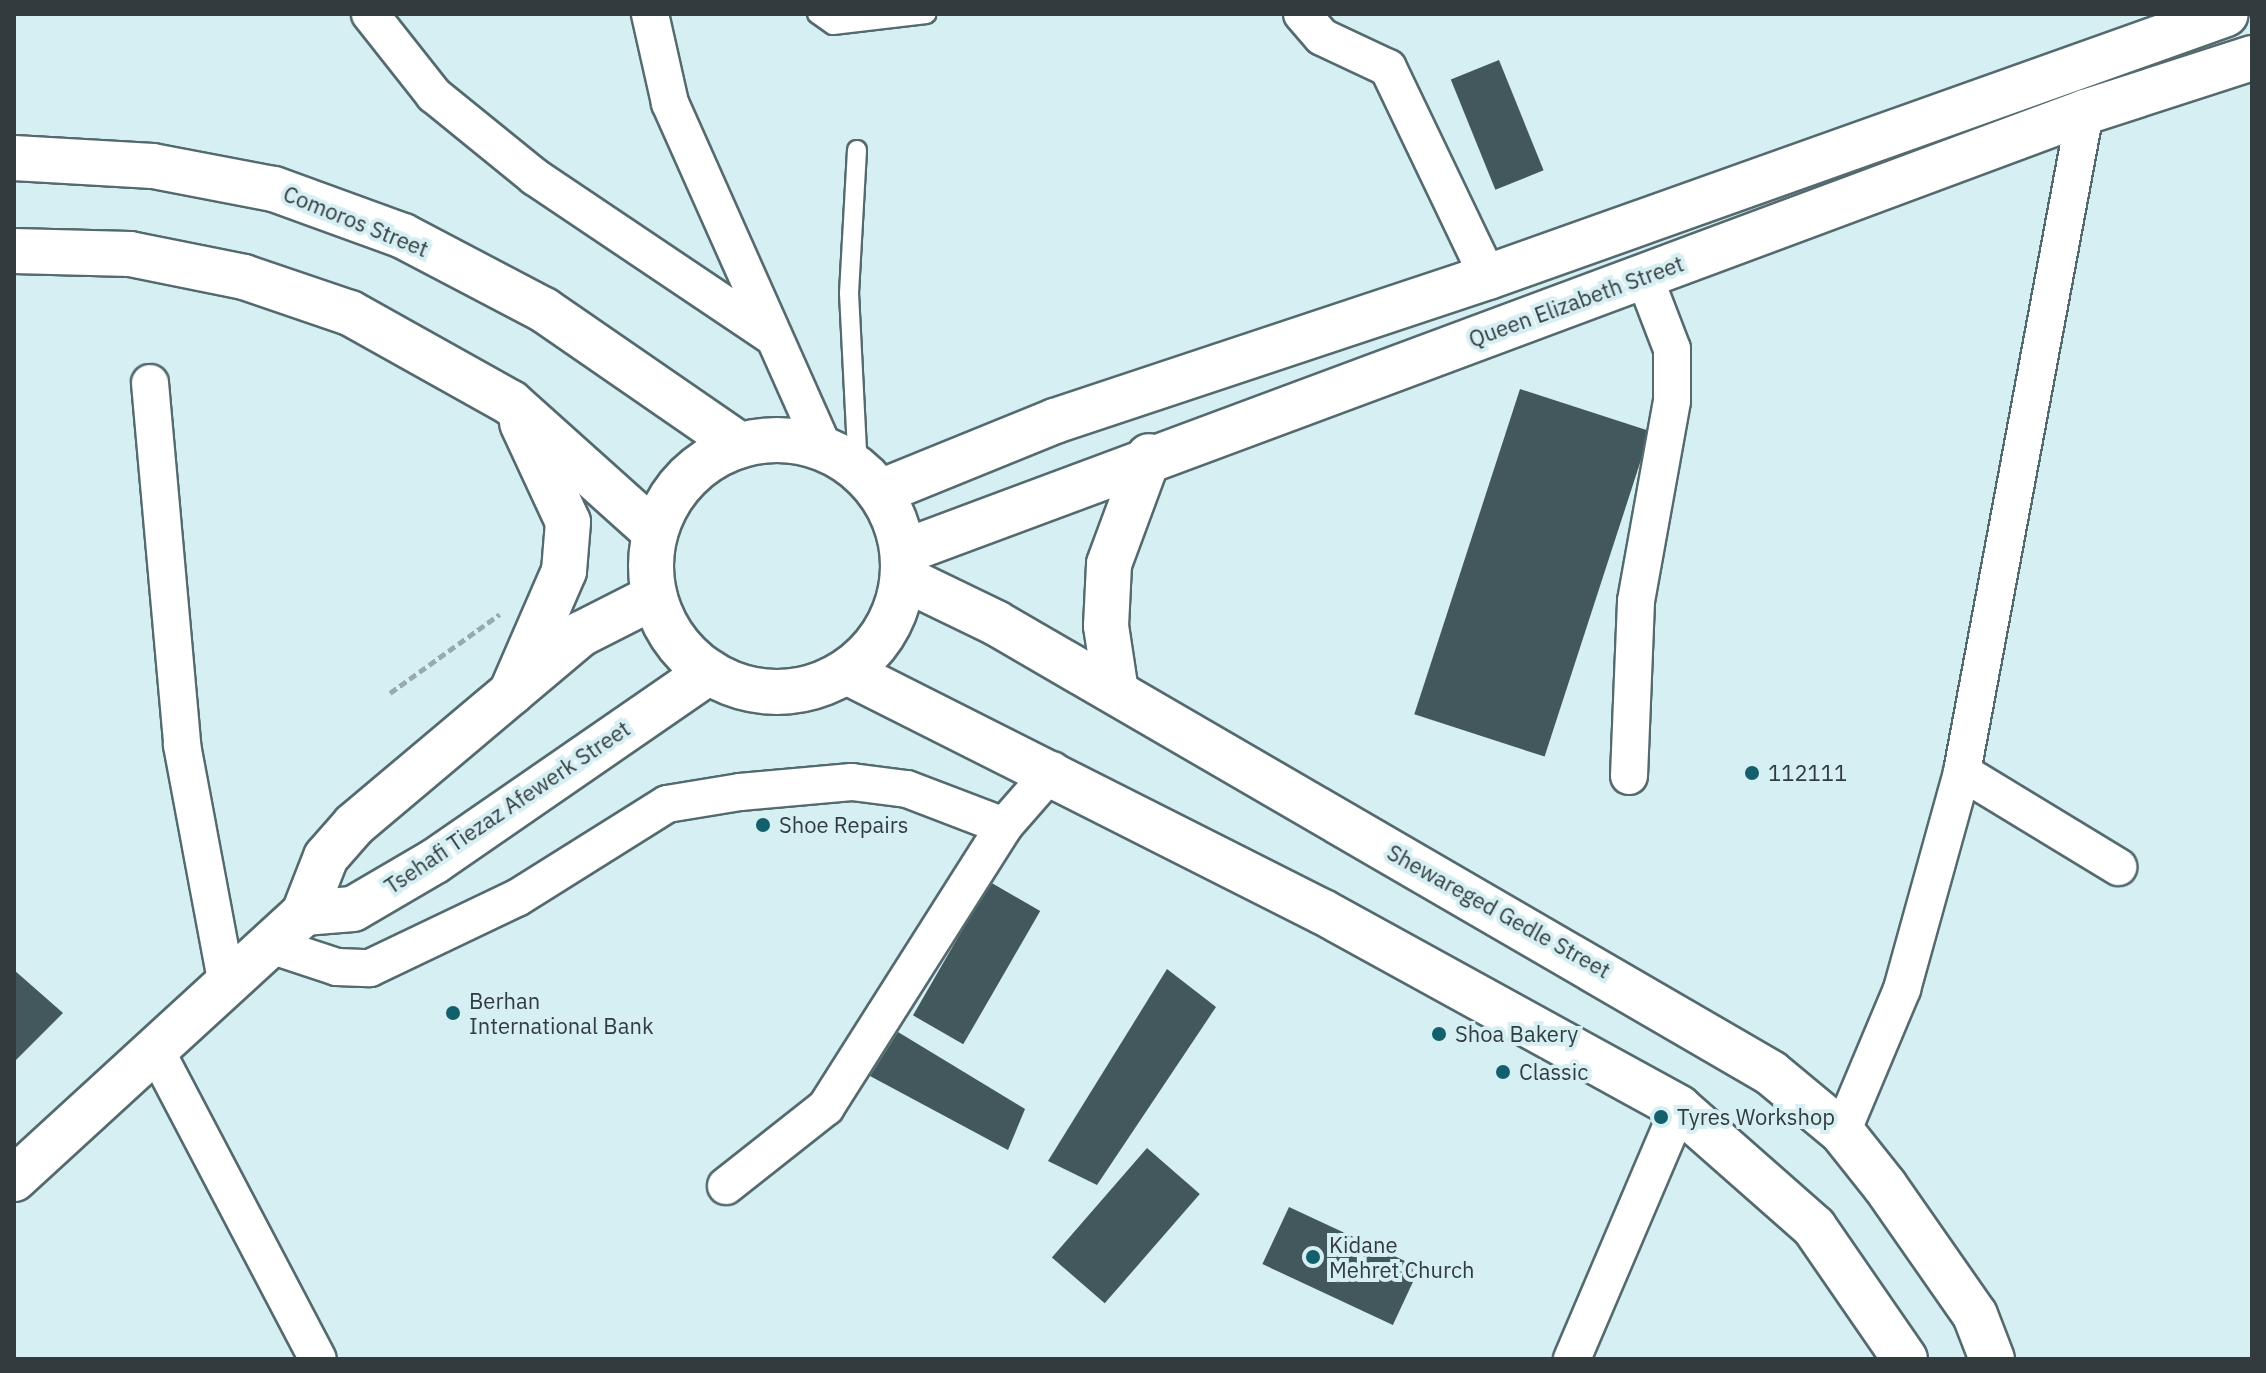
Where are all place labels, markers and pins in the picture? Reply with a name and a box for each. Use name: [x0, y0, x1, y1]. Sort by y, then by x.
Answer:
place label: 112111: [1768, 760, 1847, 786]
marker: 112111: [1743, 764, 1761, 782]
place label: Shoe Repairs: [779, 812, 908, 838]
marker: Shoe Repairs: [754, 816, 772, 834]
place label: Berhan International Bank: [469, 987, 653, 1038]
marker: Berhan International Bank: [444, 1004, 462, 1022]
place label: Shoa Bakery: [1455, 1021, 1578, 1047]
marker: Shoa Bakery: [1430, 1025, 1448, 1043]
place label: Classic: [1519, 1059, 1588, 1085]
marker: Classic: [1494, 1063, 1512, 1081]
place label: Tyres Workshop: [1677, 1104, 1835, 1130]
marker: Tyres Workshop: [1652, 1108, 1670, 1126]
place label: Kidane Mehret Church: [1329, 1231, 1475, 1282]
marker: Kidane Mehret Church: [1304, 1248, 1322, 1266]

